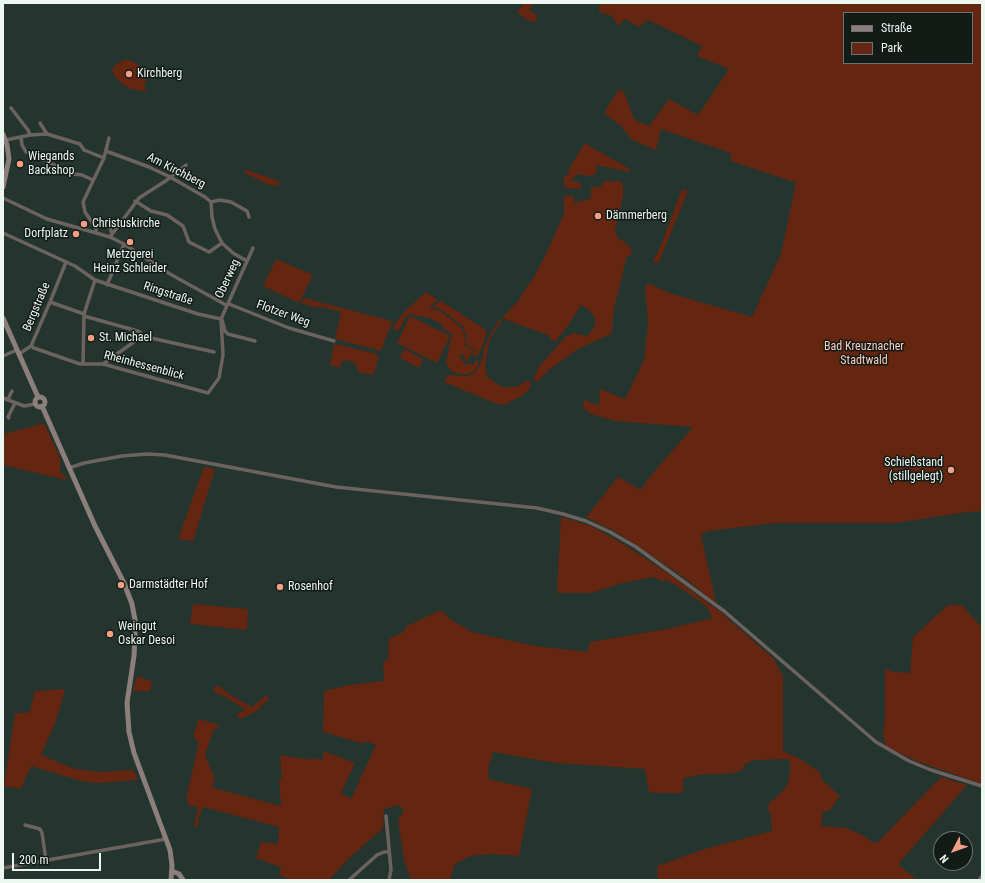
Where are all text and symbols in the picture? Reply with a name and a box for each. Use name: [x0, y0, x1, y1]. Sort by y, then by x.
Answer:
legend: [843, 12, 973, 64]
text: Straße: [881, 21, 912, 35]
text: Park: [881, 41, 902, 55]
place label: Kirchberg: [137, 67, 182, 81]
marker: Kirchberg: [124, 69, 134, 79]
place label: Wiegands Backshop: [28, 150, 74, 178]
street label: Am Kirchberg: [144, 150, 208, 192]
marker: Wiegands Backshop: [15, 159, 25, 169]
place label: Dämmerberg: [606, 209, 667, 223]
marker: Dämmerberg: [593, 211, 603, 221]
place label: Christuskirche: [92, 217, 160, 231]
marker: Christuskirche: [79, 219, 89, 229]
place label: Dorfplatz: [24, 227, 68, 241]
marker: Dorfplatz: [71, 229, 81, 239]
marker: Metzgerei Heinz Schleider: [125, 237, 135, 247]
place label: Metzgerei Heinz Schleider: [93, 248, 167, 276]
street label: Oberweg: [213, 257, 243, 301]
street label: Ringstraße: [142, 279, 194, 309]
street label: Bergstraße: [20, 280, 54, 334]
street label: Flotzer Weg: [254, 298, 312, 330]
place label: St. Michael: [99, 331, 152, 345]
marker: St. Michael: [86, 333, 96, 343]
park label: Bad Kreuznacher Stadtwald: [824, 340, 904, 368]
street label: Rheinhessenblick: [102, 348, 186, 384]
place label: Schießstand (stillgelegt): [884, 456, 943, 484]
marker: Schießstand (stillgelegt): [946, 465, 956, 475]
place label: Darmstädter Hof: [129, 578, 208, 592]
marker: Darmstädter Hof: [116, 580, 126, 590]
place label: Rosenhof: [288, 580, 333, 594]
marker: Rosenhof: [275, 582, 285, 592]
place label: Weingut Oskar Desoi: [118, 620, 175, 648]
marker: Weingut Oskar Desoi: [105, 629, 115, 639]
north arrow: [933, 831, 973, 871]
scale bar: [14, 845, 103, 871]
text: N: [937, 852, 951, 865]
text: 200 m: [19, 853, 49, 867]

